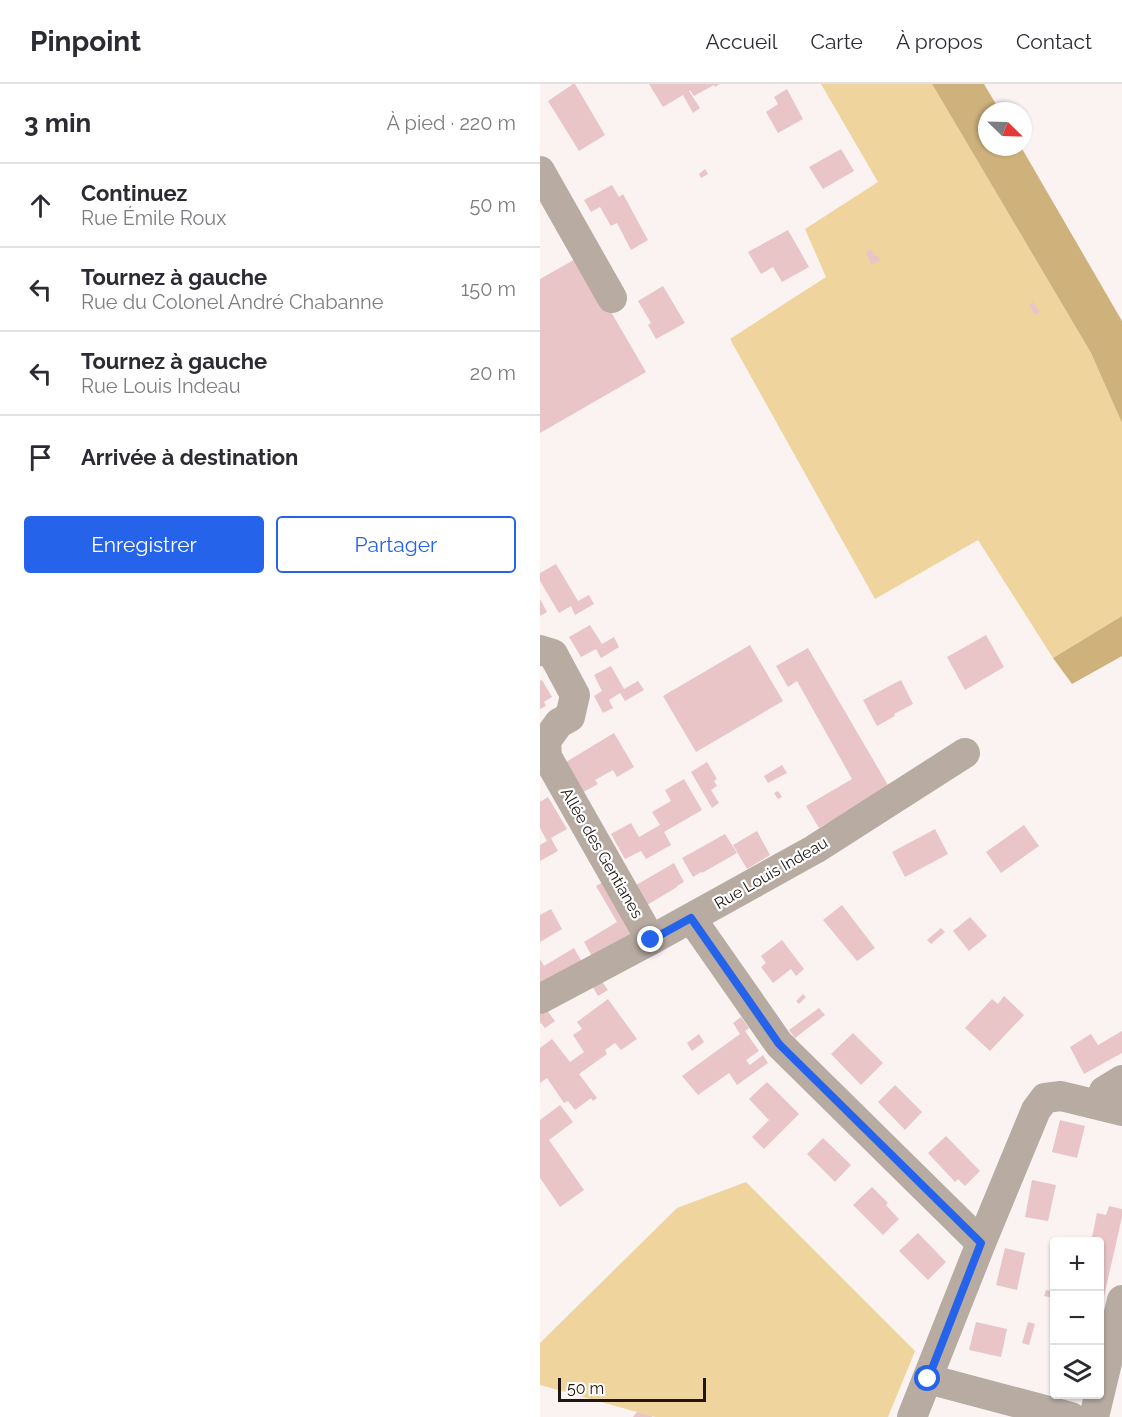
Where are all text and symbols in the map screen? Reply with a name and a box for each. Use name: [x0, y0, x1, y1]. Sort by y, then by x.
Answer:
text: Pinpoint: [30, 25, 141, 58]
text: Accueil: [706, 29, 778, 54]
text: Carte: [811, 29, 863, 54]
text: À propos: [896, 29, 983, 54]
text: Contact: [1016, 29, 1092, 54]
north arrow: [978, 102, 1032, 156]
text: 3 min: [24, 108, 91, 138]
text: À pied · 220 m: [387, 111, 516, 135]
text: Continuez: [81, 180, 187, 206]
icon: ahead: [24, 189, 57, 222]
text: 50 m: [469, 193, 516, 217]
text: Rue Émile Roux: [81, 206, 226, 230]
text: Tournez à gauche: [81, 264, 267, 290]
icon: left: [24, 273, 57, 306]
text: 150 m: [461, 277, 516, 301]
text: Rue du Colonel André Chabanne: [81, 290, 383, 314]
text: Tournez à gauche: [81, 348, 267, 374]
icon: left: [24, 357, 57, 390]
text: 20 m: [470, 361, 516, 385]
text: Rue Louis Indeau: [81, 374, 241, 398]
icon: arrive: [24, 441, 57, 474]
text: Arrivée à destination: [81, 444, 298, 470]
button: Enregistrer: [24, 516, 264, 573]
button: Partager: [276, 516, 516, 573]
street label: Allée des Gentianes: [557, 784, 647, 922]
street label: Rue Louis Indeau: [711, 833, 831, 913]
route end: [637, 926, 663, 952]
map controls: [1050, 1237, 1104, 1399]
button: +: [1050, 1237, 1104, 1291]
button: −: [1050, 1291, 1104, 1345]
button: layers: [1050, 1345, 1104, 1399]
route start: [914, 1365, 940, 1391]
scale bar: [558, 1375, 706, 1402]
text: 50 m: [567, 1379, 604, 1398]

